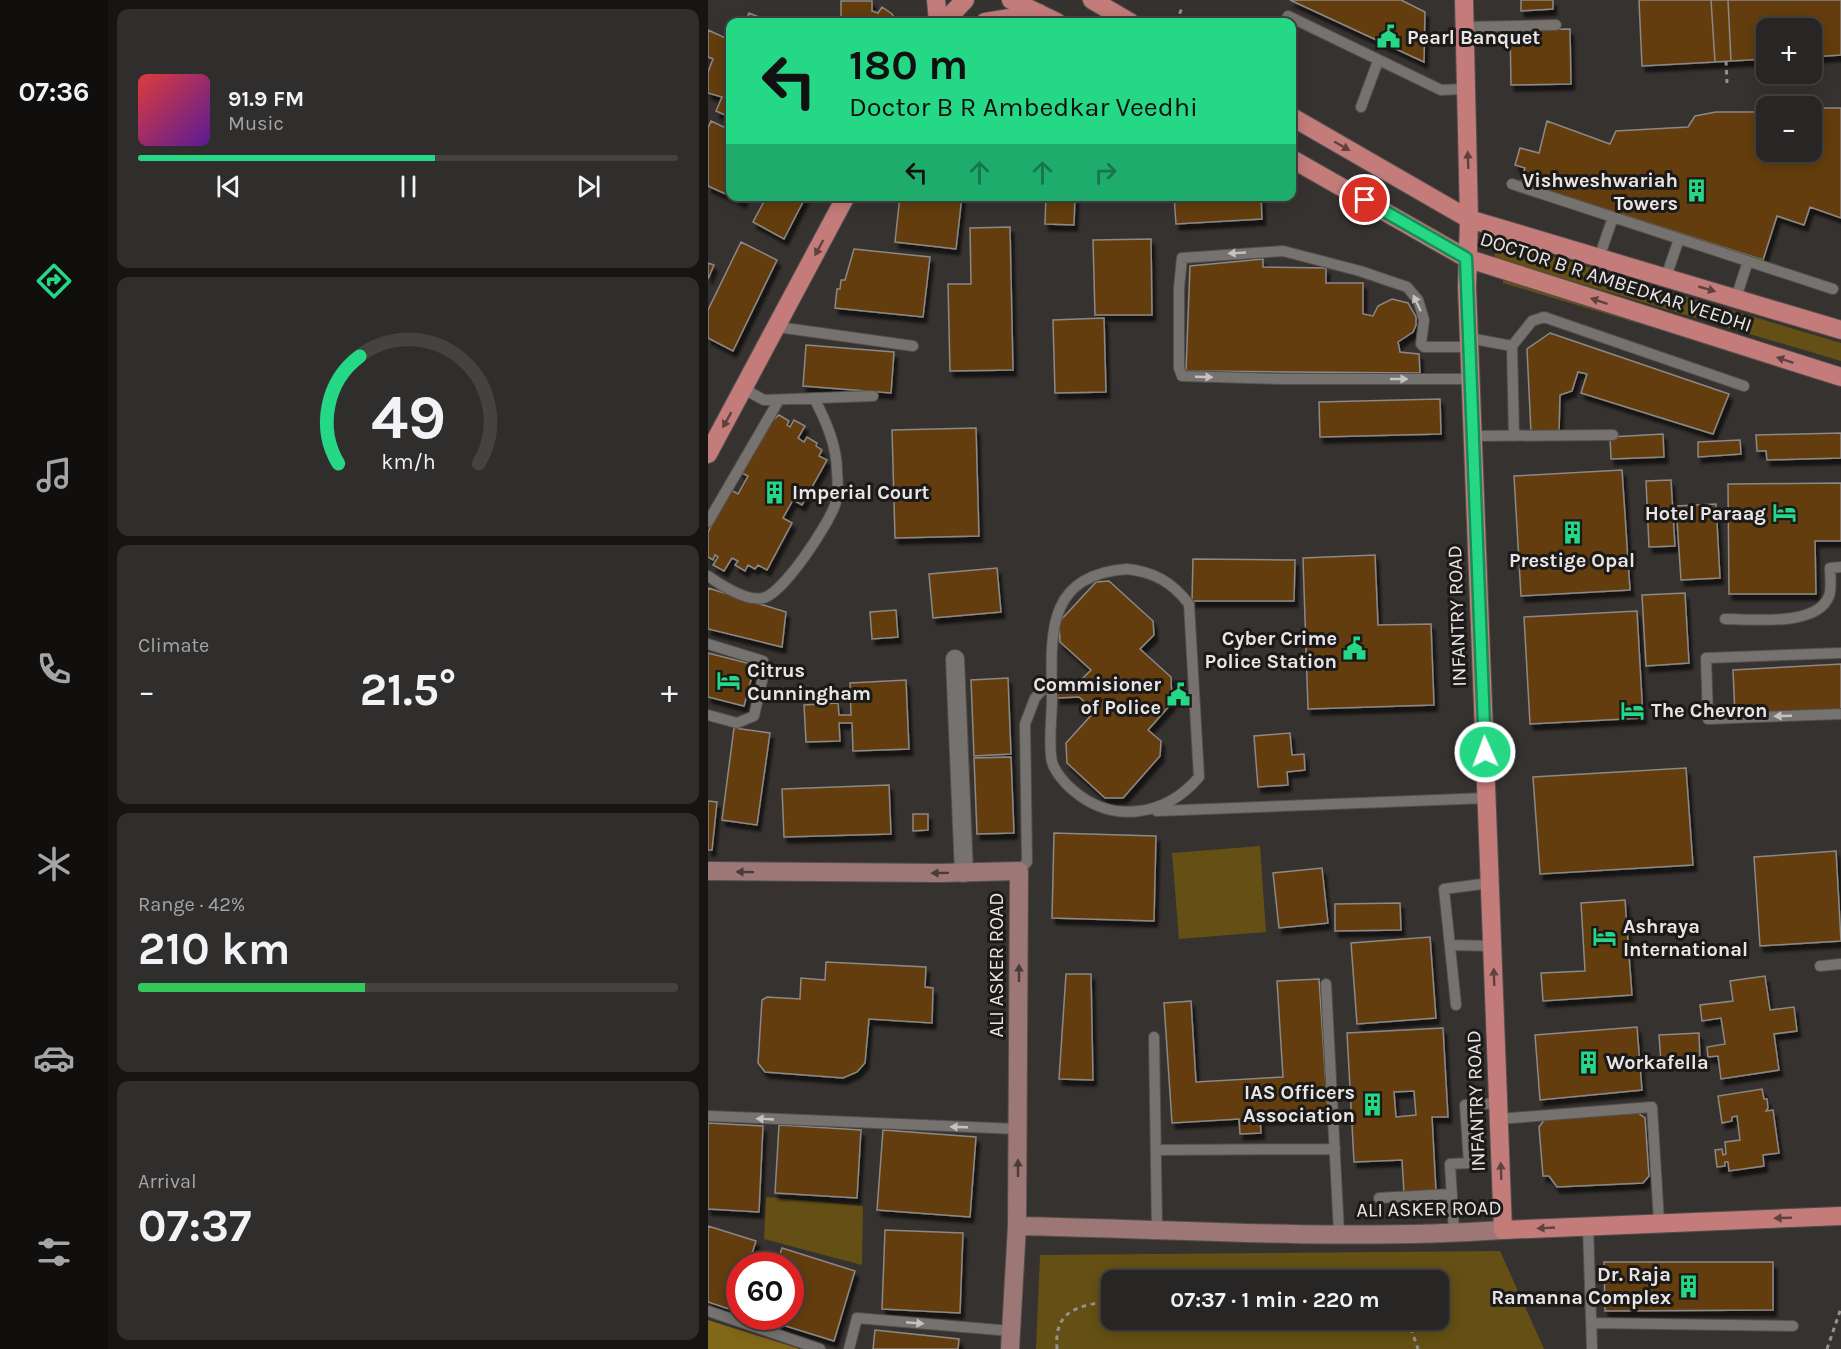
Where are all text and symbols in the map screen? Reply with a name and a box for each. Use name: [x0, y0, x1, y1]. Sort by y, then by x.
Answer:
map controls: [1756, 18, 1822, 162]
button: +: [1756, 18, 1822, 84]
public building icon: Pearl Banquet: [1376, 24, 1402, 50]
place label: Pearl Banquet: [1407, 26, 1540, 49]
text: 180 m: [849, 40, 968, 90]
icon: left: [750, 42, 828, 120]
text: 07:36: [19, 76, 89, 108]
text: 91.9 FM: [228, 86, 304, 112]
text: Doctor B R Ambedkar Veedhi: [849, 91, 1198, 123]
button: −: [1756, 96, 1822, 162]
text: Music: [228, 112, 284, 135]
one-way arrow: [1334, 141, 1350, 152]
one-way arrow: [1463, 151, 1472, 170]
icon: left: [900, 156, 933, 189]
icon: ahead: [963, 156, 996, 189]
icon: ahead: [1026, 156, 1059, 189]
icon: right: [1089, 156, 1122, 189]
place label: Vishweshwariah Towers: [1522, 169, 1678, 215]
icon: previous: [212, 170, 245, 203]
icon: pause: [392, 170, 425, 203]
icon: next: [572, 170, 605, 203]
pin: [1339, 174, 1390, 225]
building icon: Vishweshwariah Towers: [1683, 178, 1709, 204]
icon: arrive: [1348, 183, 1381, 216]
street label: DOCTOR B R AMBEDKAR VEEDHI: [1477, 227, 1755, 337]
one-way arrow: [814, 240, 824, 257]
one-way arrow: [1227, 249, 1246, 258]
icon: directions: [33, 260, 75, 302]
one-way arrow: [1698, 285, 1716, 295]
one-way arrow: [1413, 295, 1422, 312]
one-way arrow: [1590, 296, 1608, 305]
one-way arrow: [1776, 355, 1794, 364]
one-way arrow: [1194, 372, 1213, 381]
one-way arrow: [1389, 374, 1408, 384]
text: 49: [370, 381, 446, 454]
one-way arrow: [722, 412, 732, 429]
text: km/h: [381, 449, 435, 474]
icon: music: [33, 454, 75, 496]
building icon: Imperial Court: [761, 479, 787, 505]
place label: Imperial Court: [792, 481, 930, 504]
hotel icon: Hotel Paraag: [1771, 500, 1797, 526]
place label: Hotel Paraag: [1645, 502, 1766, 525]
building icon: Prestige Opal: [1559, 520, 1585, 546]
street label: INFANTRY ROAD: [1443, 545, 1471, 687]
place label: Prestige Opal: [1509, 549, 1635, 572]
place label: Cyber Crime Police Station: [1205, 627, 1337, 673]
text: Climate: [138, 634, 209, 657]
public building icon: Cyber Crime Police Station: [1342, 636, 1368, 662]
icon: phone: [33, 648, 75, 690]
place label: Citrus Cunningham: [747, 659, 871, 705]
text: 21.5°: [360, 664, 456, 716]
hotel icon: Citrus Cunningham: [716, 668, 742, 694]
text: −: [138, 672, 155, 710]
text: +: [661, 672, 678, 710]
place label: Commisioner of Police: [1033, 673, 1161, 719]
public building icon: Commisioner of Police: [1166, 682, 1192, 708]
hotel icon: The Chevron: [1620, 697, 1646, 723]
place label: The Chevron: [1651, 699, 1768, 722]
one-way arrow: [1773, 712, 1792, 721]
position arrow: [1453, 720, 1517, 784]
icon: climate: [33, 843, 75, 885]
one-way arrow: [735, 867, 754, 877]
one-way arrow: [930, 868, 949, 878]
street label: ALI ASKER ROAD: [985, 892, 1008, 1038]
text: Range · 42%: [138, 893, 245, 916]
place label: Ashraya International: [1623, 915, 1748, 961]
text: 210 km: [138, 923, 290, 975]
hotel icon: Ashraya International: [1592, 924, 1618, 950]
one-way arrow: [1014, 963, 1024, 982]
one-way arrow: [1489, 967, 1498, 986]
street label: INFANTRY ROAD: [1462, 1030, 1490, 1172]
icon: car: [33, 1037, 75, 1079]
building icon: Workafella: [1575, 1049, 1601, 1075]
place label: Workafella: [1606, 1051, 1709, 1074]
place label: IAS Officers Association: [1243, 1081, 1355, 1127]
building icon: IAS Officers Association: [1360, 1091, 1386, 1117]
one-way arrow: [755, 1114, 774, 1123]
one-way arrow: [950, 1122, 969, 1131]
one-way arrow: [1013, 1158, 1022, 1177]
one-way arrow: [1496, 1162, 1506, 1181]
text: Arrival: [138, 1170, 197, 1193]
street label: ALI ASKER ROAD: [1356, 1196, 1502, 1222]
text: 07:37: [138, 1200, 251, 1252]
one-way arrow: [1773, 1213, 1792, 1222]
one-way arrow: [1536, 1223, 1555, 1232]
icon: filters: [33, 1231, 75, 1273]
speed limit sign: 60: [726, 1252, 804, 1330]
place label: Dr. Raja Ramanna Complex: [1491, 1263, 1671, 1309]
building icon: Dr. Raja Ramanna Complex: [1676, 1273, 1702, 1299]
text: 07:37 · 1 min · 220 m: [1170, 1287, 1380, 1313]
one-way arrow: [906, 1318, 925, 1327]

